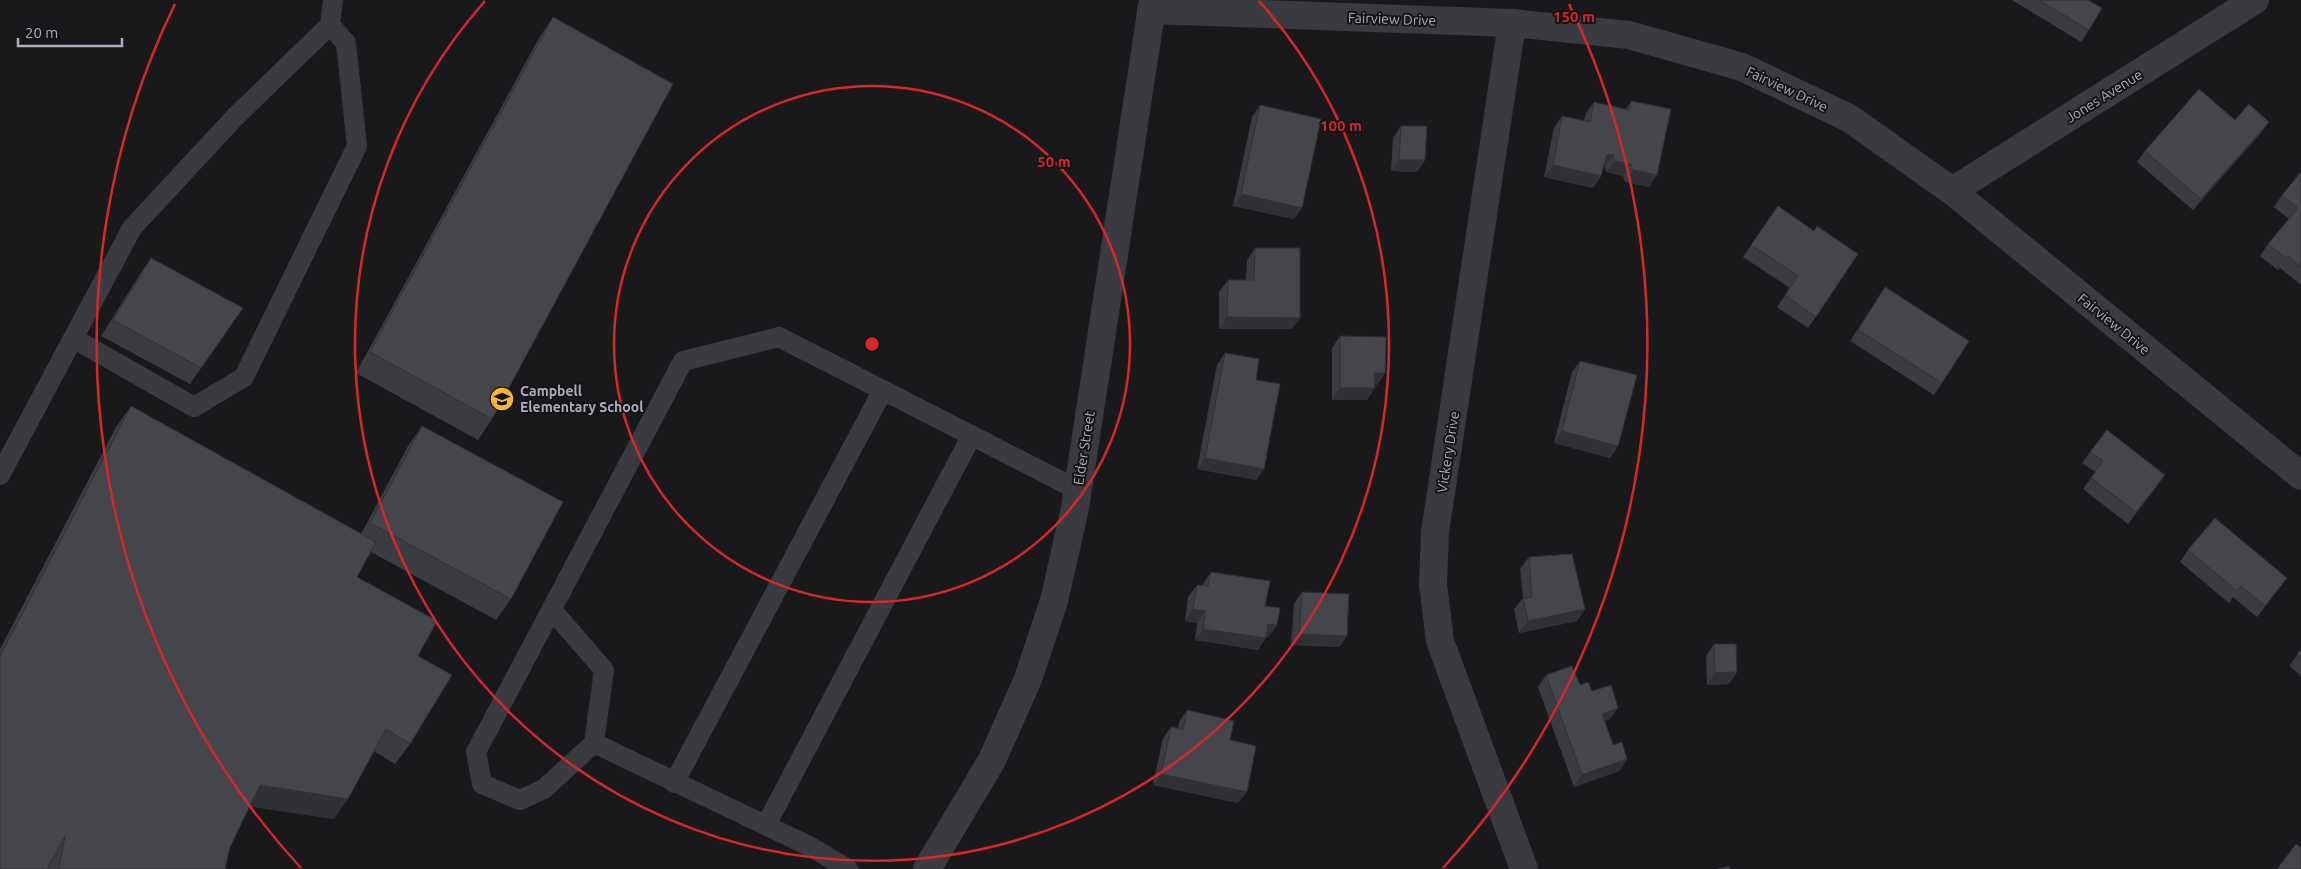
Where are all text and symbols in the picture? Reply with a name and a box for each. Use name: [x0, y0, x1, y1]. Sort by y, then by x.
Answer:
text: 150 m: [1553, 8, 1595, 25]
street label: Fairview Drive: [1348, 9, 1436, 29]
scale bar: [18, 15, 121, 47]
text: 20 m: [25, 24, 58, 41]
street label: Fairview Drive: [1744, 63, 1830, 115]
street label: Jones Avenue: [2063, 66, 2145, 126]
text: 100 m: [1320, 117, 1362, 134]
text: 50 m: [1037, 153, 1071, 170]
street label: Fairview Drive: [2075, 290, 2153, 358]
centre of rings: [863, 335, 881, 353]
place label: Campbell Elementary School: [520, 383, 643, 415]
school or university icon: Campbell Elementary School: [489, 386, 515, 412]
street label: Elder Street: [1070, 409, 1098, 486]
street label: Vickery Drive: [1434, 410, 1462, 494]

